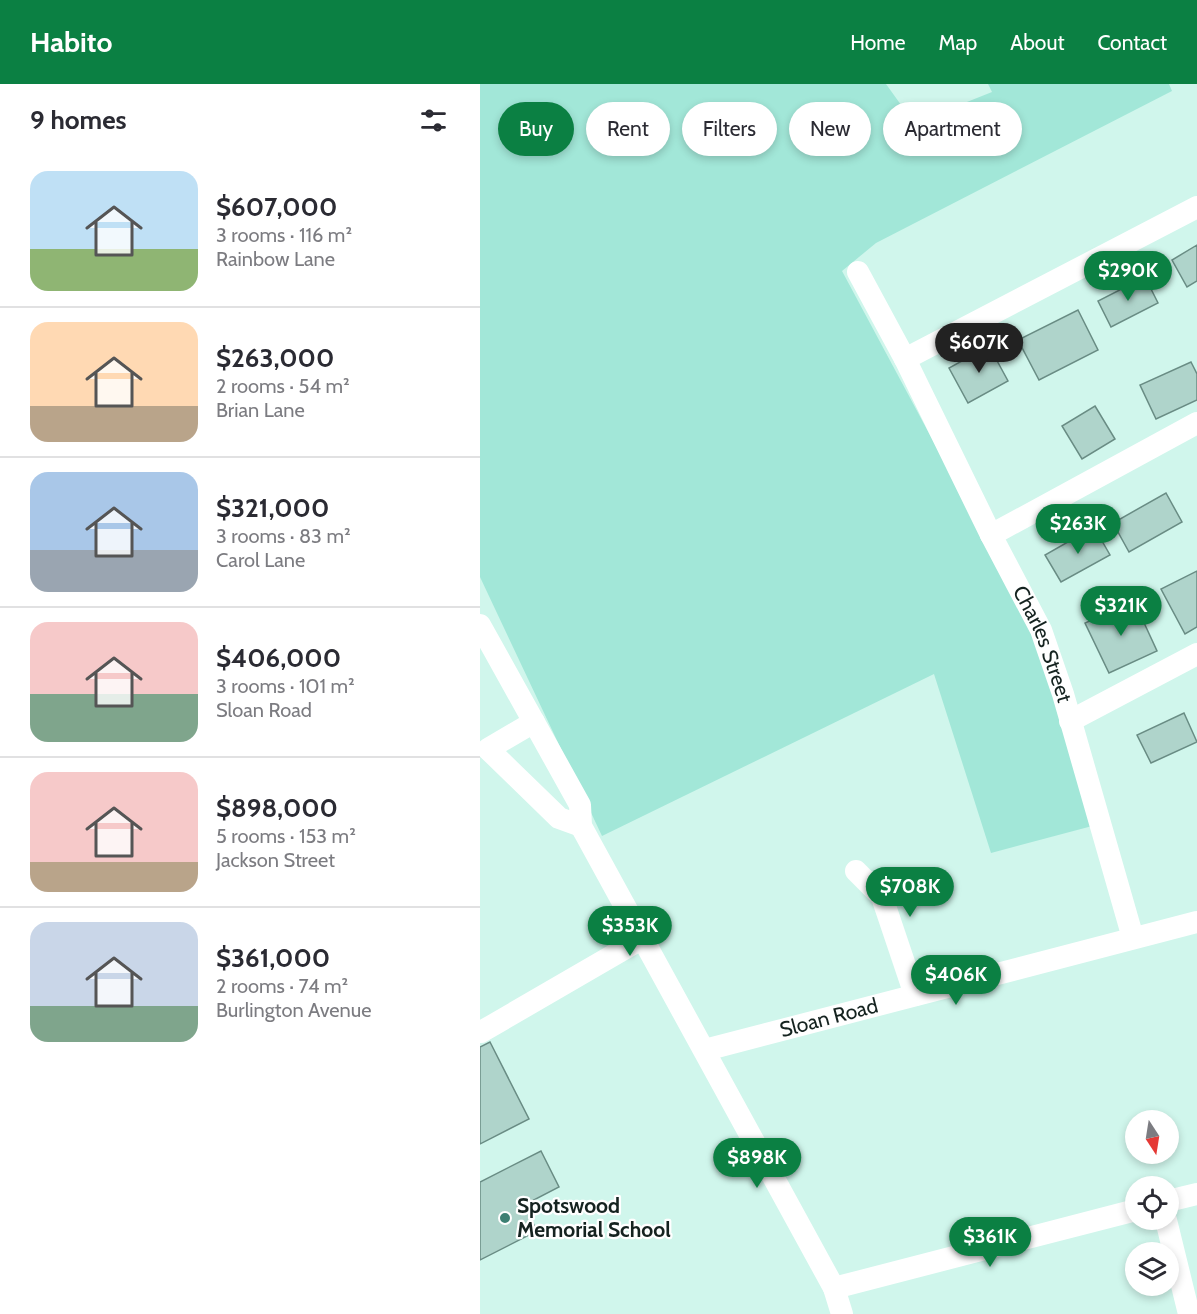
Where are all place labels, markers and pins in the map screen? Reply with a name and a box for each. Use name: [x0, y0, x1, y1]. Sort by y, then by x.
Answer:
pin: $290K: [1086, 251, 1170, 302]
pin: $607K: [937, 323, 1021, 374]
pin: $263K: [1036, 504, 1120, 555]
pin: $321K: [1079, 586, 1163, 637]
pin: $708K: [868, 867, 952, 918]
pin: $353K: [588, 906, 672, 957]
pin: $406K: [914, 955, 998, 1006]
pin: $898K: [715, 1138, 799, 1189]
place label: Spotswood Memorial School: [517, 1193, 671, 1242]
marker: Spotswood Memorial School: [498, 1211, 512, 1225]
pin: $361K: [948, 1217, 1032, 1268]

